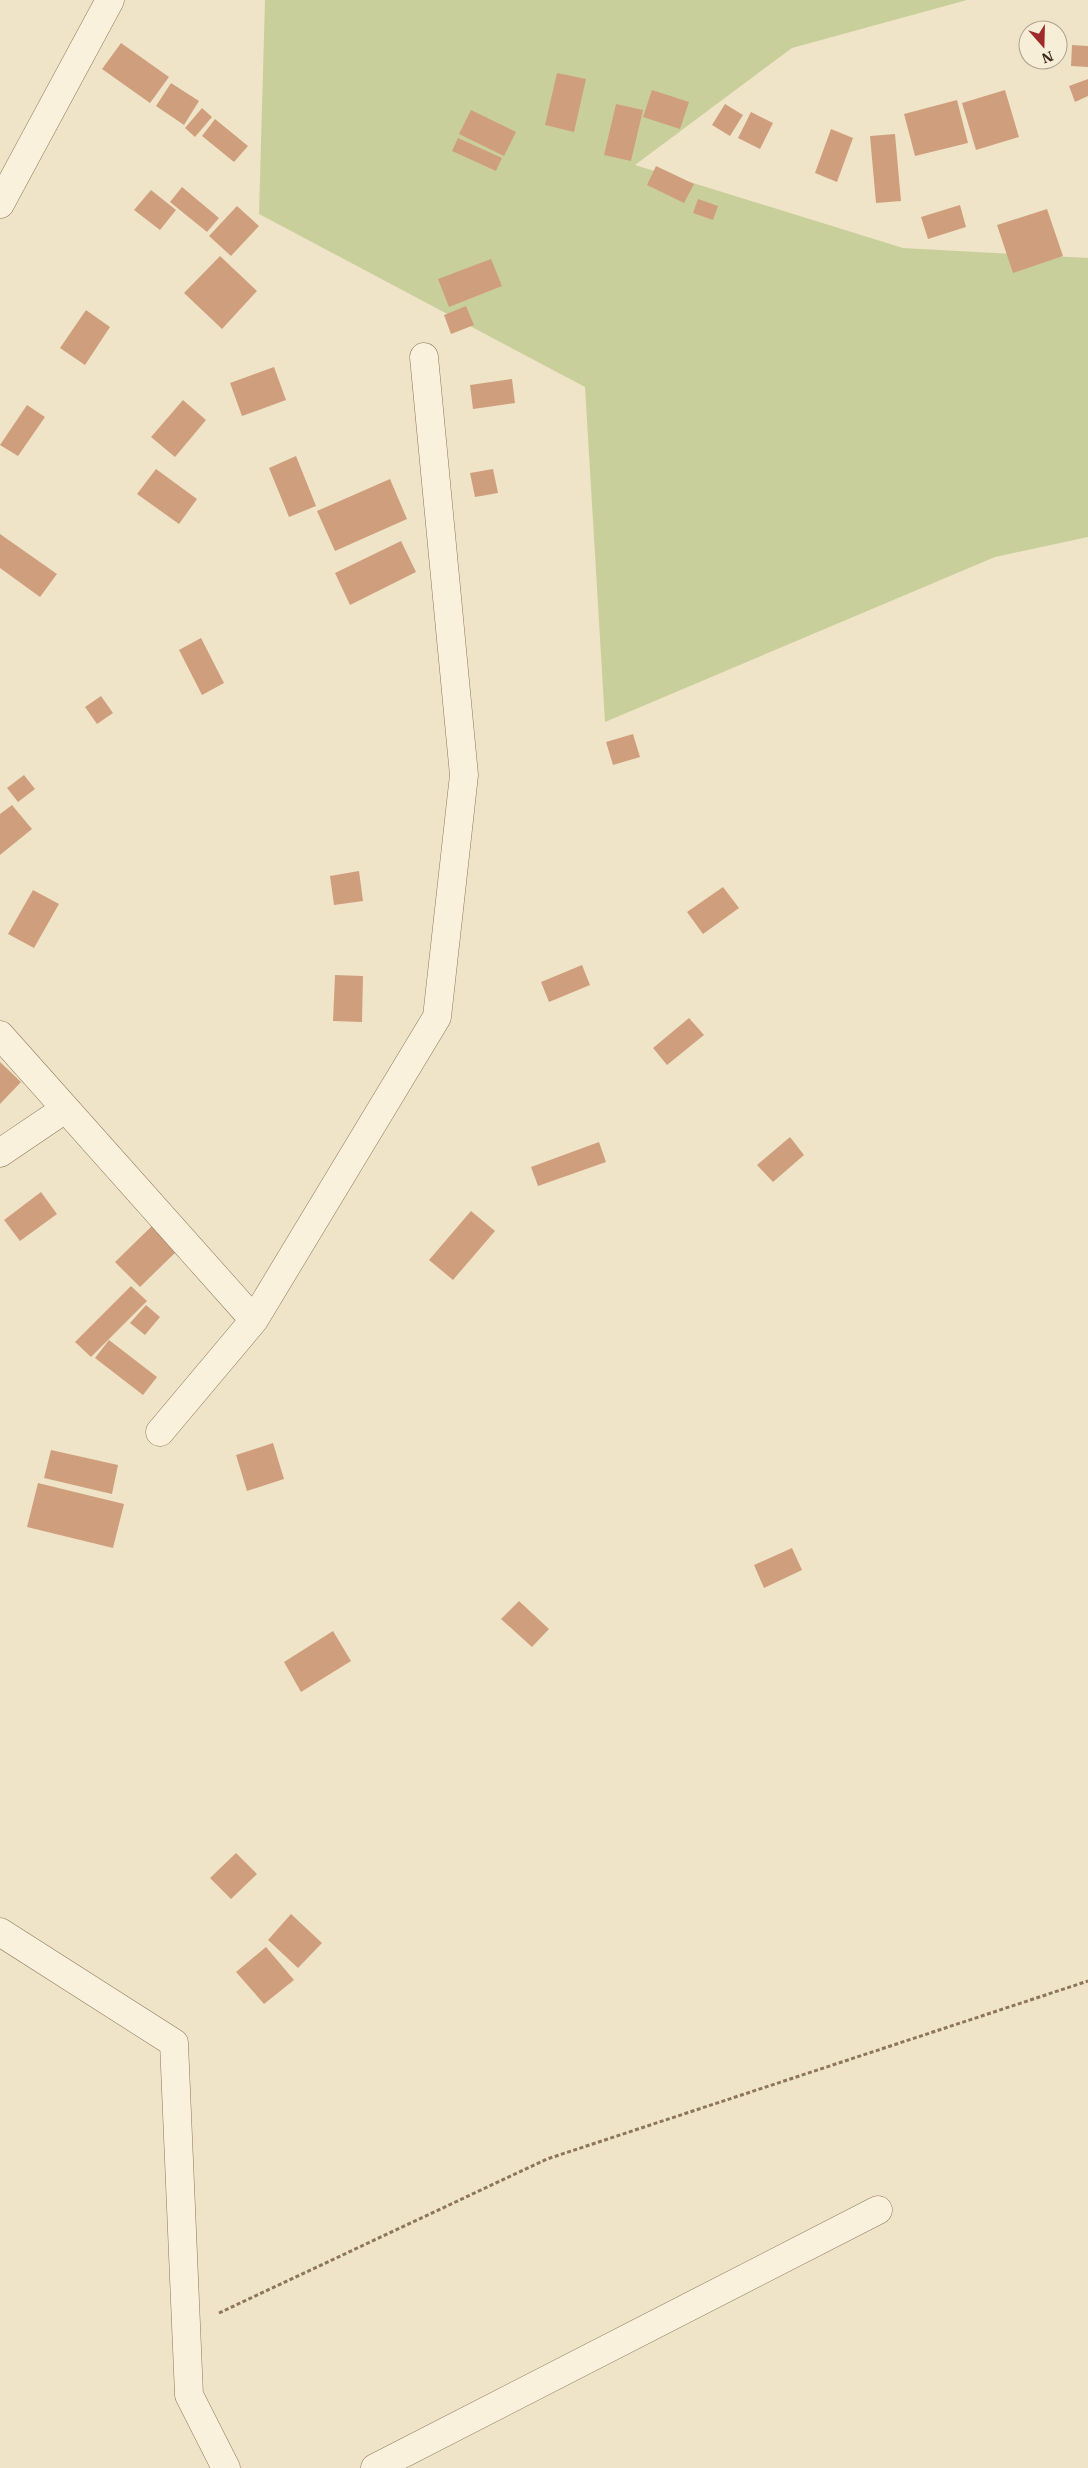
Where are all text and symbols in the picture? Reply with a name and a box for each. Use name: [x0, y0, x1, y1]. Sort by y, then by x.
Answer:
north arrow: [1018, 20, 1068, 70]
text: N: [1039, 47, 1056, 68]

